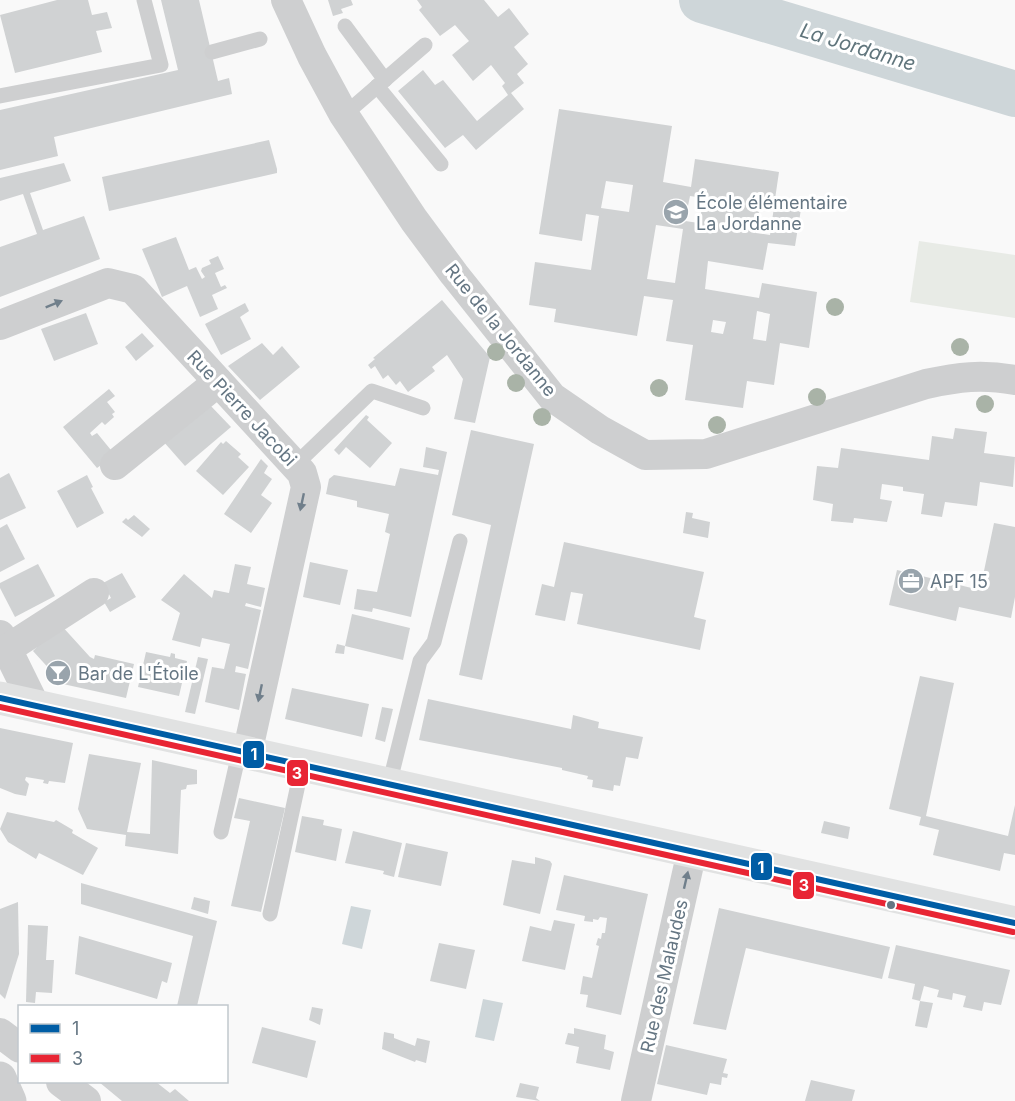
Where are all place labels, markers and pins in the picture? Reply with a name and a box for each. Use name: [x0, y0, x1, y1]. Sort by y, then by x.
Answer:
place label: École élémentaire La Jordanne: [696, 191, 847, 234]
school or university icon: École élémentaire La Jordanne: [661, 197, 691, 227]
office icon: APF 15: [896, 566, 926, 596]
place label: APF 15: [930, 571, 988, 592]
bar icon: Bar de L'Étoile: [43, 658, 73, 688]
place label: Bar de L'Étoile: [78, 662, 199, 684]
unlabelled marker: [885, 899, 897, 911]

